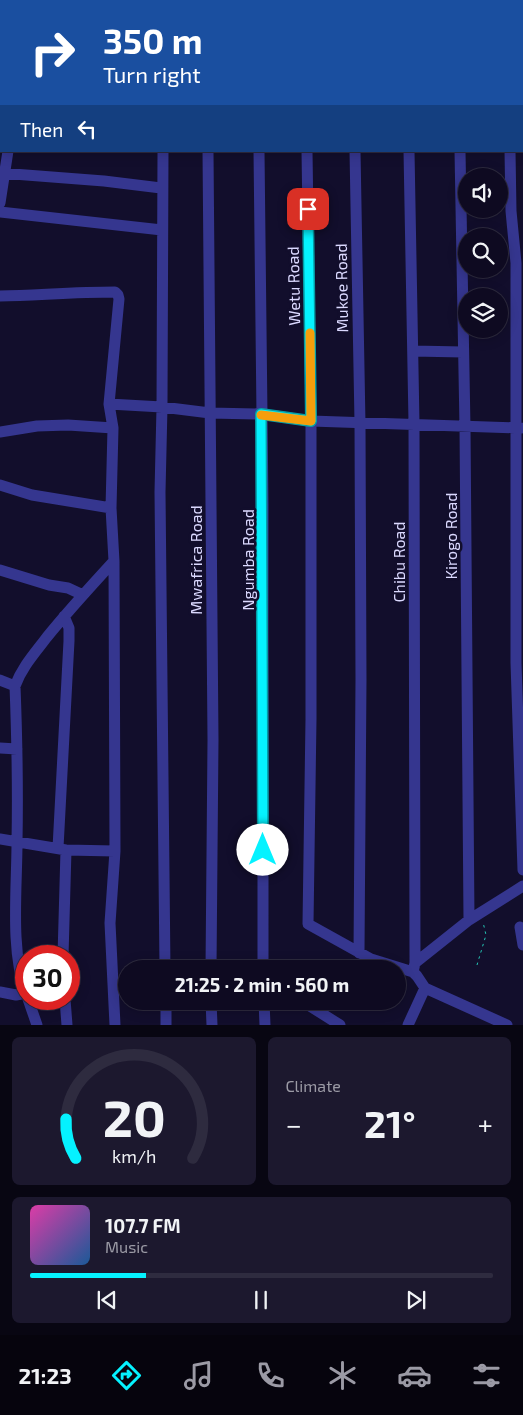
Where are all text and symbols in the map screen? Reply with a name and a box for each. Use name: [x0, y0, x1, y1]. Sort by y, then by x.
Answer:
text: 350 m: [103, 19, 203, 61]
icon: right: [20, 20, 85, 85]
text: Turn right: [103, 61, 201, 87]
icon: left: [73, 115, 101, 143]
text: Then: [20, 118, 63, 141]
map controls: [458, 168, 508, 338]
button: sound: [458, 168, 508, 218]
pin: [287, 188, 329, 230]
icon: arrive: [294, 195, 322, 223]
button: search: [458, 228, 508, 278]
street label: Mukoe Road: [331, 243, 351, 333]
street label: Wetu Road: [283, 246, 303, 326]
button: layers: [458, 288, 508, 338]
street label: Kirogo Road: [441, 492, 460, 580]
street label: Mwafrica Road: [186, 505, 205, 615]
street label: Ngumba Road: [238, 509, 257, 611]
street label: Chibu Road: [389, 521, 408, 603]
position arrow: [236, 823, 288, 875]
speed limit sign: 30: [15, 945, 80, 1010]
text: 21:25 · 2 min · 560 m: [175, 973, 349, 996]
text: Climate: [286, 1076, 341, 1095]
text: 20: [102, 1085, 165, 1147]
text: 21°: [364, 1100, 416, 1146]
text: −: [286, 1107, 302, 1141]
text: +: [478, 1107, 493, 1141]
text: km/h: [112, 1145, 156, 1167]
text: 107.7 FM: [105, 1214, 181, 1237]
text: Music: [105, 1237, 148, 1256]
icon: previous: [93, 1286, 121, 1314]
icon: pause: [247, 1286, 275, 1314]
icon: next: [402, 1286, 430, 1314]
icon: directions: [109, 1358, 144, 1393]
icon: music: [181, 1358, 216, 1393]
icon: phone: [253, 1358, 288, 1393]
icon: climate: [325, 1358, 360, 1393]
icon: car: [397, 1358, 432, 1393]
icon: filters: [469, 1358, 504, 1393]
text: 21:23: [19, 1362, 72, 1388]

